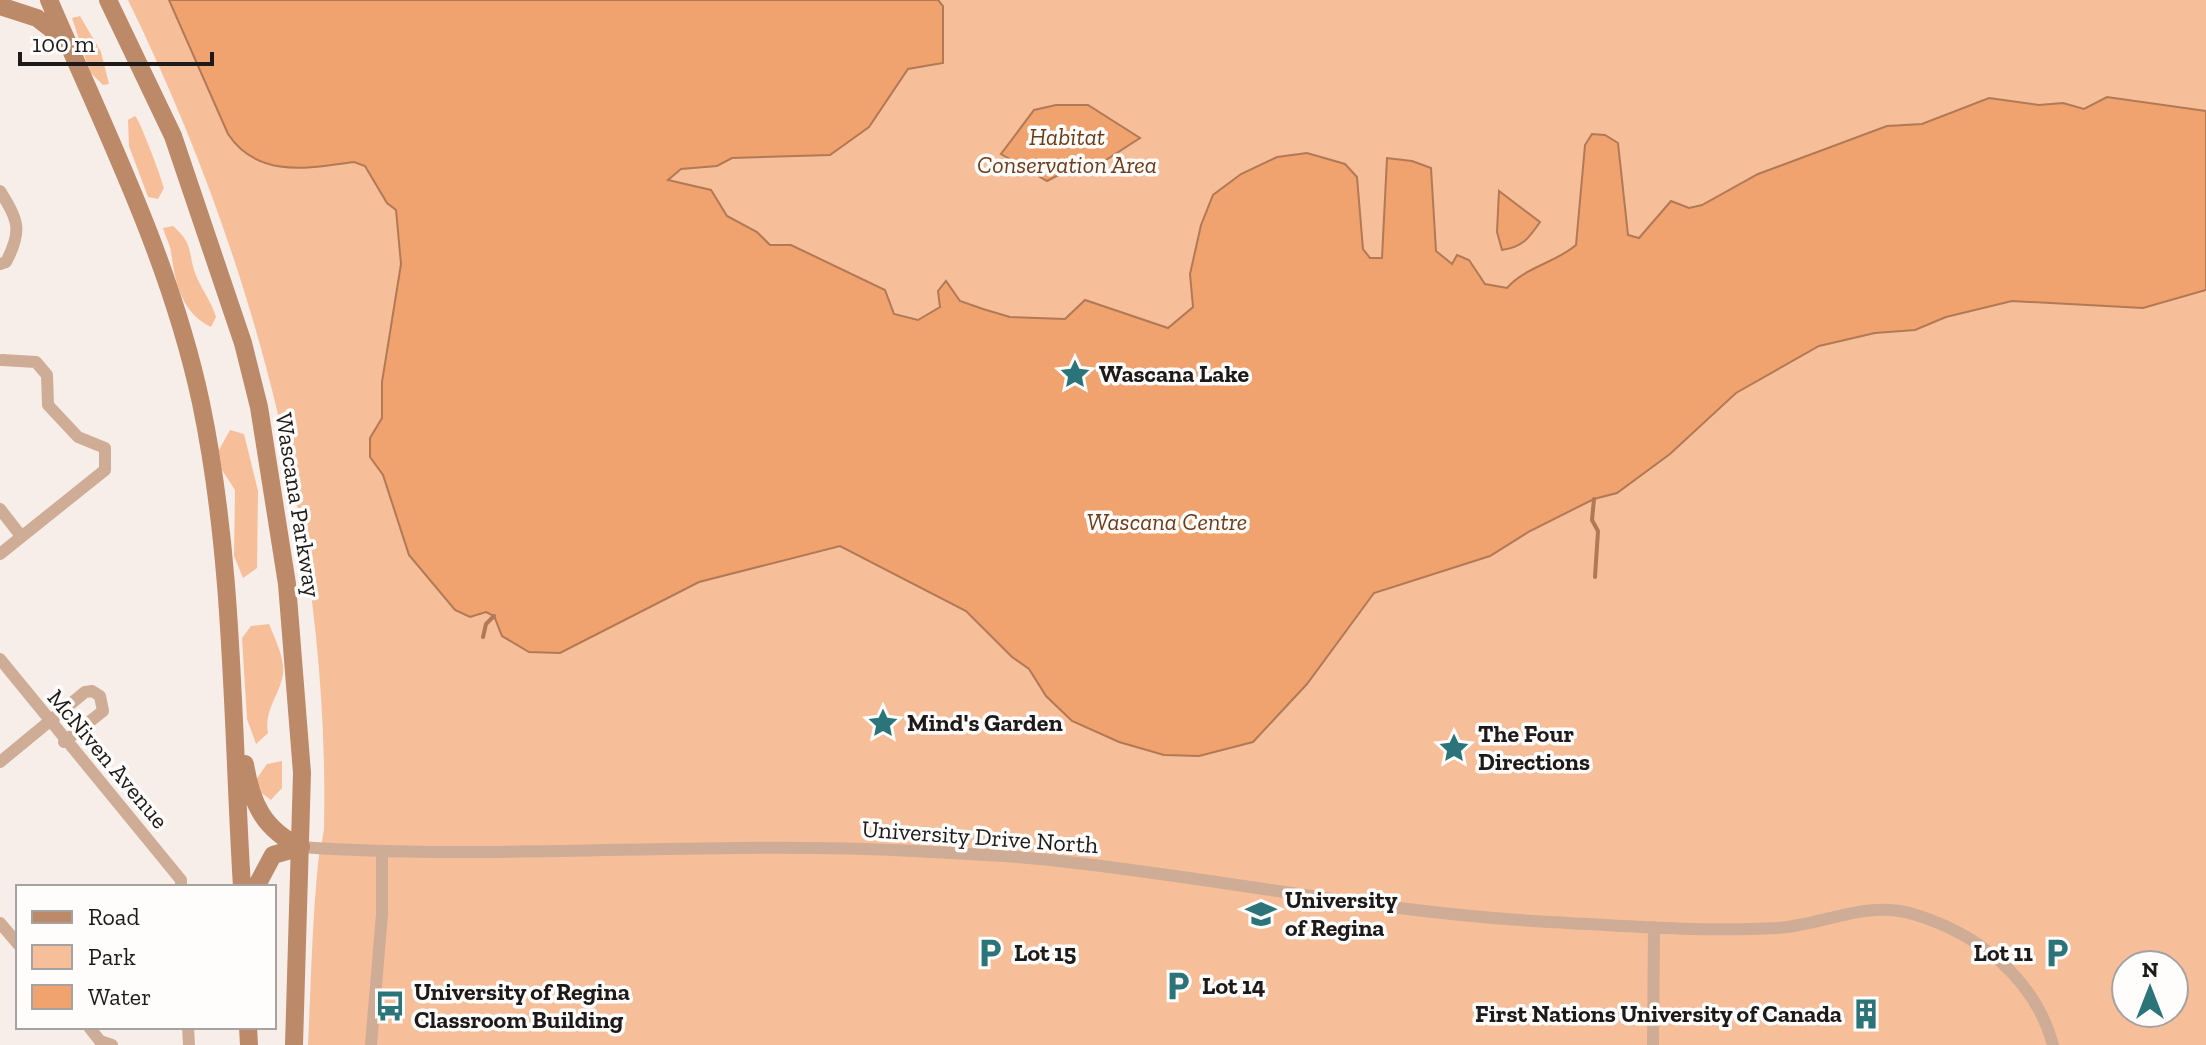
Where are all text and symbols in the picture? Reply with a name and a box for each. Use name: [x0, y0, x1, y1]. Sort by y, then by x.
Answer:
scale bar: [20, 16, 212, 66]
text: 100 m: [32, 29, 95, 58]
park label: Habitat Conservation Area: [977, 122, 1157, 179]
place icon: Wascana Lake: [1058, 357, 1092, 391]
place label: Wascana Lake: [1099, 359, 1250, 388]
street label: Wascana Parkway: [270, 411, 328, 600]
park label: Wascana Centre: [1087, 507, 1247, 536]
street label: McNiven Avenue: [42, 683, 175, 834]
place icon: Mind's Garden: [866, 706, 900, 740]
place label: Mind's Garden: [907, 708, 1063, 737]
place label: The Four Directions: [1478, 719, 1590, 776]
place icon: The Four Directions: [1437, 731, 1471, 765]
street label: University Drive North: [861, 814, 1100, 859]
legend: [16, 885, 276, 1029]
place label: University of Regina: [1285, 885, 1398, 942]
school or university icon: University of Regina: [1244, 897, 1278, 931]
text: Road: [88, 902, 140, 931]
parking icon: Lot 15: [973, 936, 1007, 970]
parking icon: Lot 11: [2040, 936, 2074, 970]
place label: Lot 15: [1014, 938, 1076, 967]
place label: Lot 11: [1974, 938, 2033, 967]
text: Park: [88, 942, 136, 971]
north arrow: [2110, 949, 2190, 1029]
text: N: [2142, 956, 2159, 983]
parking icon: Lot 14: [1161, 969, 1195, 1003]
place label: Lot 14: [1202, 971, 1266, 1000]
place label: University of Regina Classroom Building: [414, 977, 630, 1034]
text: Water: [88, 982, 151, 1011]
bus stop icon: University of Regina Classroom Building: [373, 989, 407, 1023]
building icon: First Nations University of Canada: [1849, 997, 1883, 1031]
place label: First Nations University of Canada: [1475, 999, 1842, 1028]

